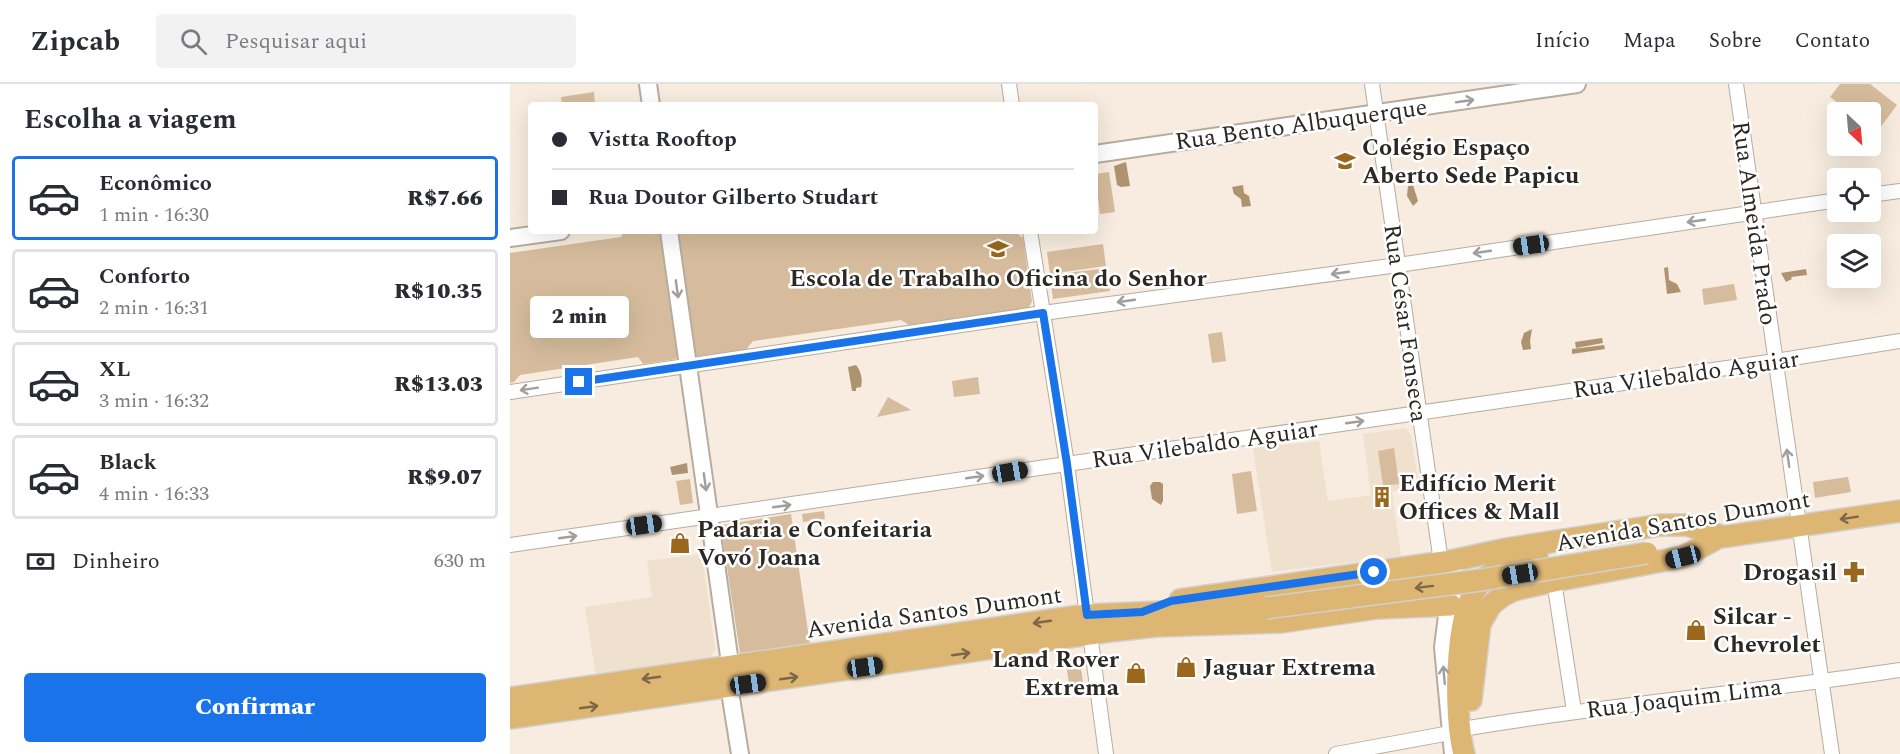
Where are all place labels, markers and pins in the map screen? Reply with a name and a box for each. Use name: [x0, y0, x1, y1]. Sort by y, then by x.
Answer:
place label: Colégio Espaço Aberto Sede Papicu: [1362, 130, 1579, 194]
school or university icon: Colégio Espaço Aberto Sede Papicu: [1333, 149, 1357, 173]
school or university icon: Escola de Trabalho Oficina do Senhor: [986, 237, 1010, 261]
place label: Escola de Trabalho Oficina do Senhor: [789, 261, 1207, 297]
place label: Edifício Merit Offices & Mall: [1399, 466, 1560, 530]
building icon: Edifício Merit Offices & Mall: [1370, 485, 1394, 509]
place label: Padaria e Confeitaria Vovó Joana: [697, 512, 933, 576]
shop icon: Padaria e Confeitaria Vovó Joana: [668, 531, 692, 555]
place label: Drogasil: [1743, 555, 1837, 591]
pharmacy icon: Drogasil: [1842, 560, 1866, 584]
place label: Silcar - Chevrolet: [1713, 599, 1821, 663]
shop icon: Silcar - Chevrolet: [1684, 618, 1708, 642]
place label: Land Rover Extrema: [992, 642, 1120, 706]
place label: Jaguar Extrema: [1203, 650, 1376, 686]
shop icon: Jaguar Extrema: [1174, 655, 1198, 679]
shop icon: Land Rover Extrema: [1124, 661, 1148, 685]

